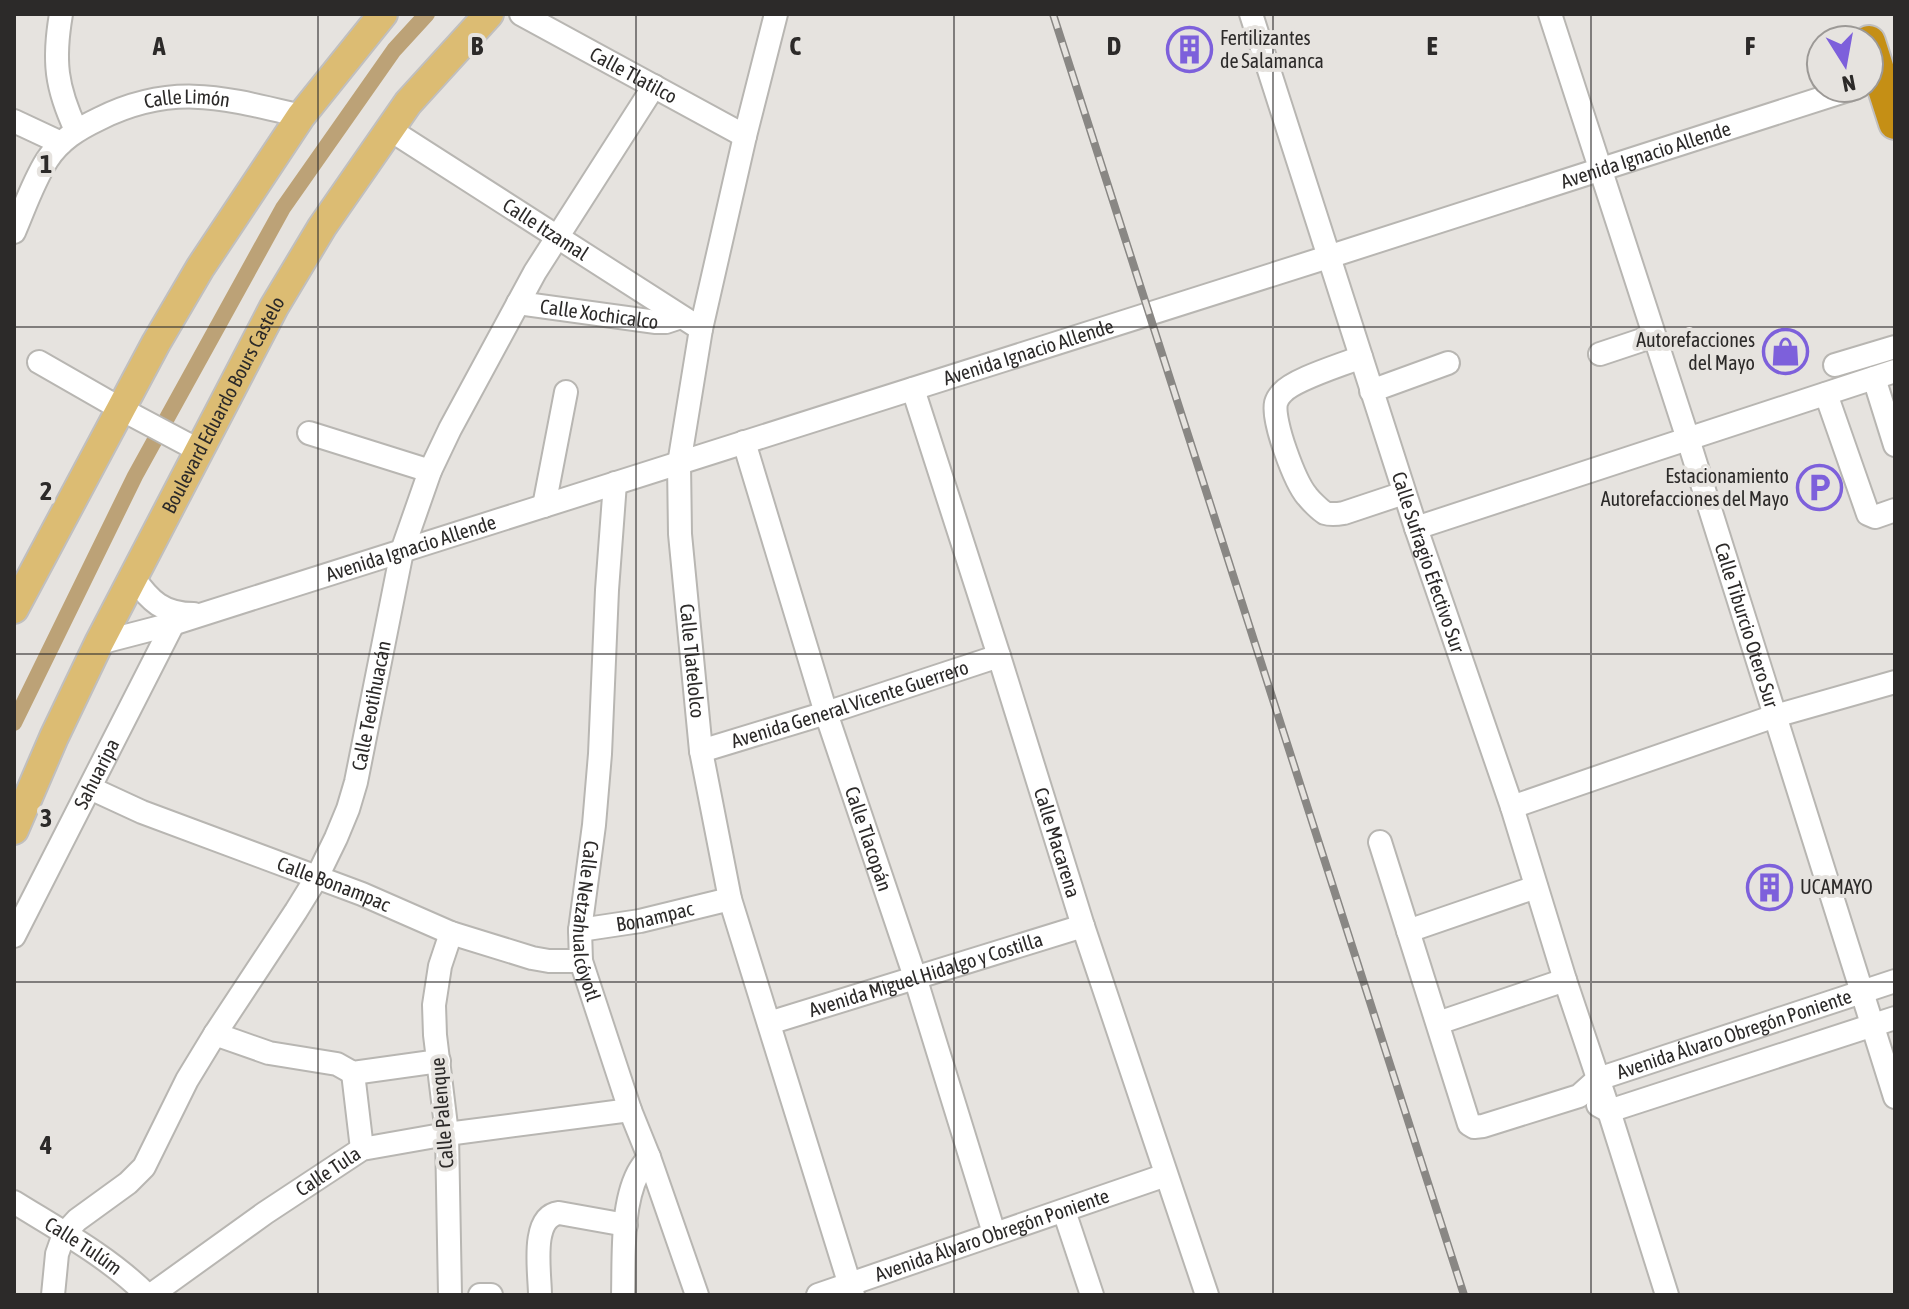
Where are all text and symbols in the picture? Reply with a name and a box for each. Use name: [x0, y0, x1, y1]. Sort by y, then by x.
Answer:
north arrow: [1805, 24, 1885, 104]
building icon: Fertilizantes de Salamanca: [1165, 25, 1213, 73]
place label: Fertilizantes de Salamanca: [1220, 26, 1324, 72]
text: A: [152, 31, 166, 61]
text: B: [471, 31, 484, 61]
text: C: [789, 31, 801, 61]
text: D: [1107, 31, 1121, 61]
text: E: [1426, 31, 1438, 61]
text: F: [1745, 31, 1756, 61]
street label: Calle Tlatilco: [586, 42, 681, 108]
text: N: [1840, 70, 1858, 98]
street label: Calle Limón: [142, 85, 232, 113]
street label: Avenida Ignacio Allende: [1558, 116, 1733, 193]
text: 1: [40, 149, 52, 179]
street label: Calle Itzamal: [499, 193, 593, 265]
street label: Boulevard Eduardo Bours Castelo: [157, 292, 289, 517]
street label: Calle Xochicalco: [539, 294, 660, 333]
street label: Avenida Ignacio Allende: [940, 314, 1116, 389]
shop icon: Autorefacciones del Mayo: [1762, 327, 1810, 375]
place label: Autorefacciones del Mayo: [1636, 328, 1755, 374]
place label: Estacionamiento Autorefacciones del Mayo: [1601, 464, 1789, 510]
parking icon: Estacionamiento Autorefacciones del Mayo: [1796, 464, 1844, 512]
street label: Calle Sufragio Efectivo Sur: [1388, 469, 1470, 656]
text: 2: [40, 476, 52, 506]
street label: Avenida Ignacio Allende: [323, 510, 499, 585]
street label: Calle Tiburcio Otero Sur: [1710, 540, 1784, 711]
street label: Calle Tlatelolco: [676, 603, 710, 719]
street label: Calle Teotihuacán: [347, 639, 395, 773]
street label: Avenida General Vicente Guerrero: [728, 655, 971, 752]
street label: Sahuaripa: [69, 735, 124, 813]
street label: Calle Tlacopán: [841, 783, 897, 894]
street label: Calle Macarena: [1030, 785, 1085, 900]
text: 3: [40, 803, 52, 833]
street label: Calle Netzahualcóyotl: [569, 839, 606, 1005]
street label: Calle Bonampac: [274, 851, 394, 916]
building icon: UCAMAYO: [1745, 863, 1793, 911]
place label: UCAMAYO: [1800, 875, 1873, 898]
street label: Bonampac: [615, 896, 696, 935]
street label: Avenida Miguel Hidalgo y Costilla: [806, 927, 1045, 1021]
street label: Avenida Álvaro Obregón Poniente: [1613, 984, 1854, 1083]
street label: Calle Palenque: [425, 1057, 458, 1169]
text: 4: [39, 1130, 52, 1160]
street label: Calle Tula: [291, 1141, 364, 1201]
street label: Avenida Álvaro Obregón Poniente: [872, 1184, 1112, 1286]
street label: Calle Tulúm: [41, 1212, 127, 1279]

